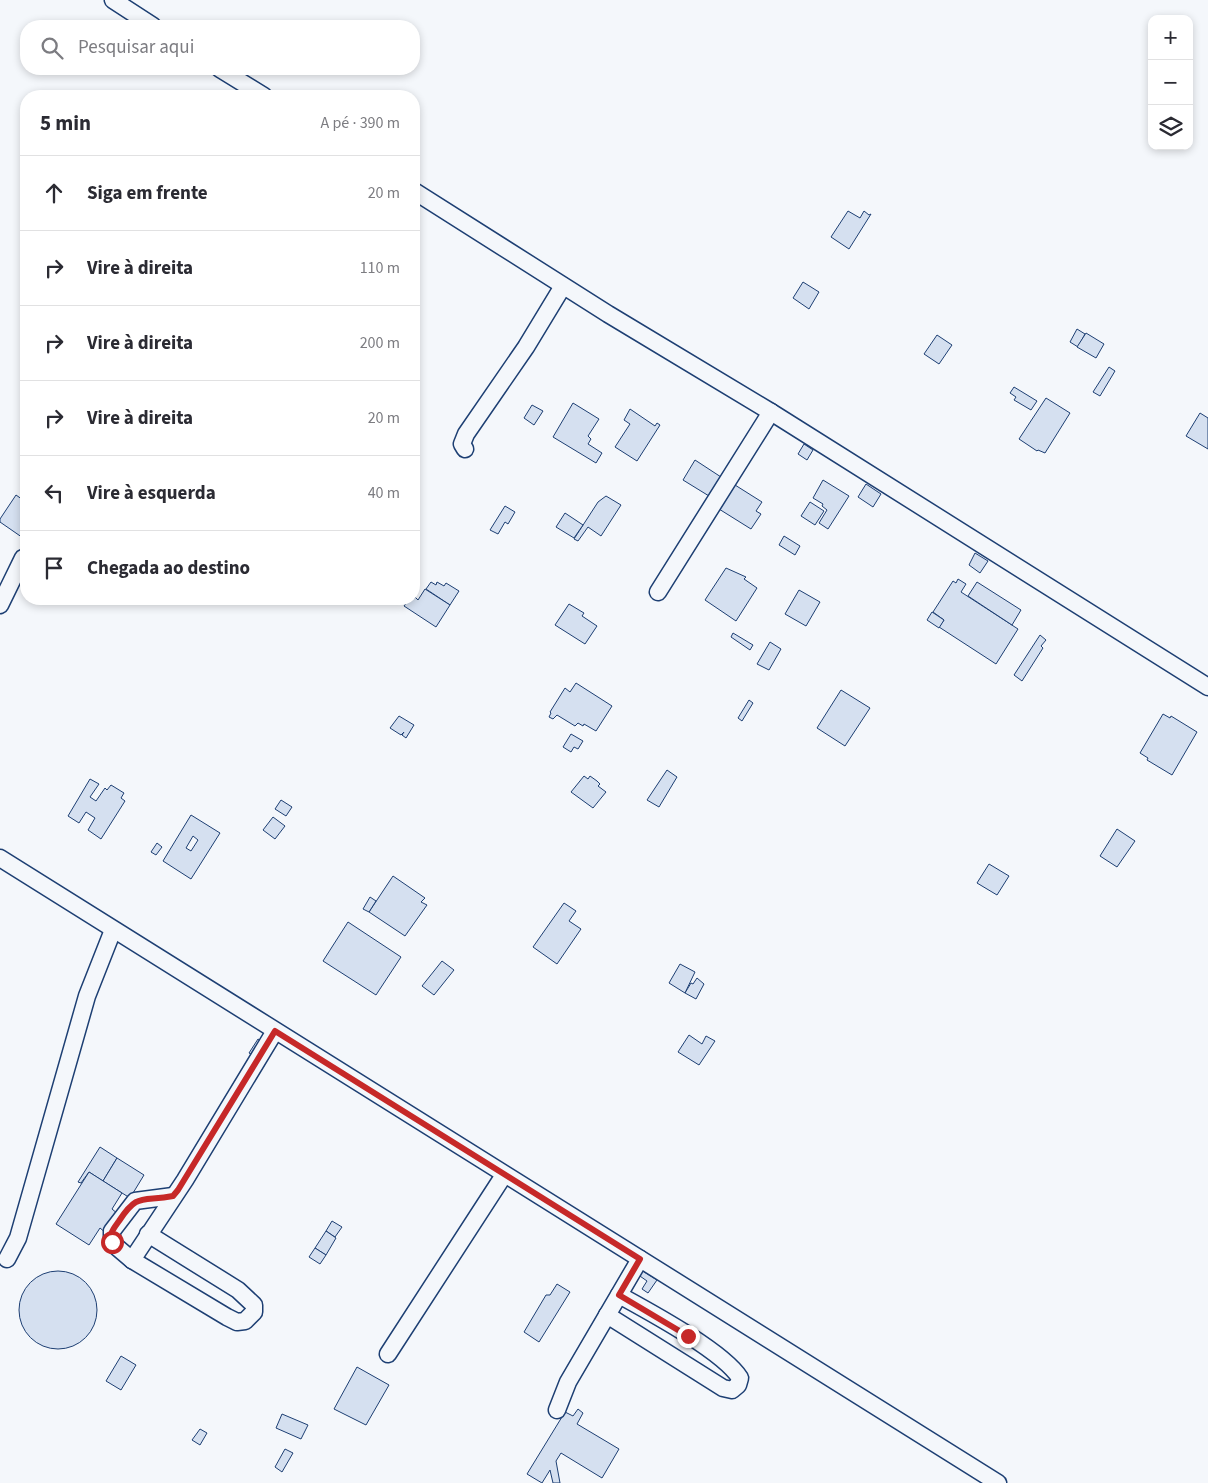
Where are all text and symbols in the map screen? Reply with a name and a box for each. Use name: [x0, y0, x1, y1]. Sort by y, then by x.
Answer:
map controls: [1148, 15, 1193, 150]
button: +: [1148, 15, 1193, 60]
search box: [20, 20, 420, 75]
icon: search: [38, 34, 66, 62]
text: Pesquisar aqui: [78, 34, 194, 61]
button: −: [1148, 60, 1193, 105]
button: layers: [1148, 105, 1193, 150]
text: 5 min: [40, 108, 91, 138]
text: A pé · 390 m: [321, 112, 400, 134]
icon: ahead: [40, 179, 68, 207]
text: Siga em frente: [87, 180, 208, 207]
text: 20 m: [368, 182, 400, 204]
icon: right: [40, 254, 68, 282]
text: Vire à direita: [87, 255, 193, 282]
text: 110 m: [360, 257, 400, 279]
icon: right: [40, 329, 68, 357]
text: Vire à direita: [87, 330, 193, 357]
text: 200 m: [360, 332, 400, 354]
icon: right: [40, 404, 68, 432]
text: Vire à direita: [87, 405, 193, 432]
text: 20 m: [368, 407, 400, 429]
icon: left: [40, 479, 68, 507]
text: Vire à esquerda: [87, 480, 216, 507]
text: 40 m: [368, 482, 400, 504]
icon: arrive: [40, 554, 68, 582]
text: Chegada ao destino: [87, 555, 250, 582]
route start: [101, 1231, 124, 1254]
route end: [677, 1325, 700, 1348]

